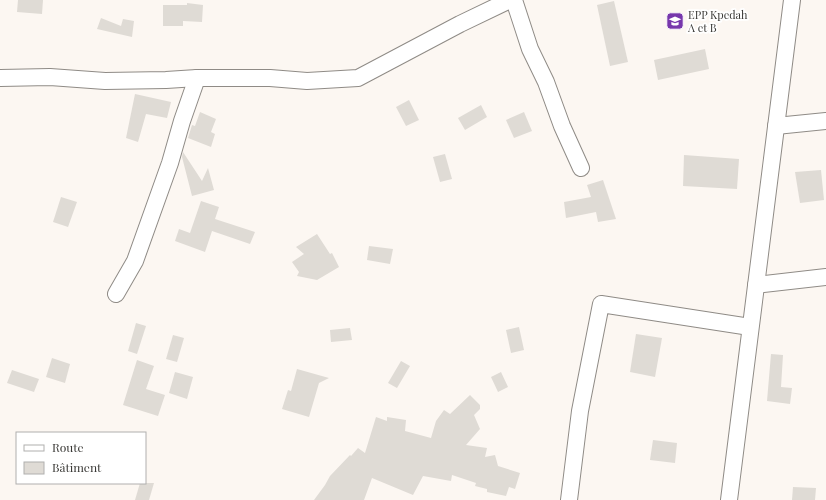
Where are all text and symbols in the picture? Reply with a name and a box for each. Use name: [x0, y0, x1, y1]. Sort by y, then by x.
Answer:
place label: EPP Kpedah A et B: [687, 7, 748, 35]
school or university icon: EPP Kpedah A et B: [665, 11, 685, 31]
legend: [16, 432, 146, 484]
text: Route: [52, 439, 84, 455]
text: Bâtiment: [52, 459, 102, 475]

